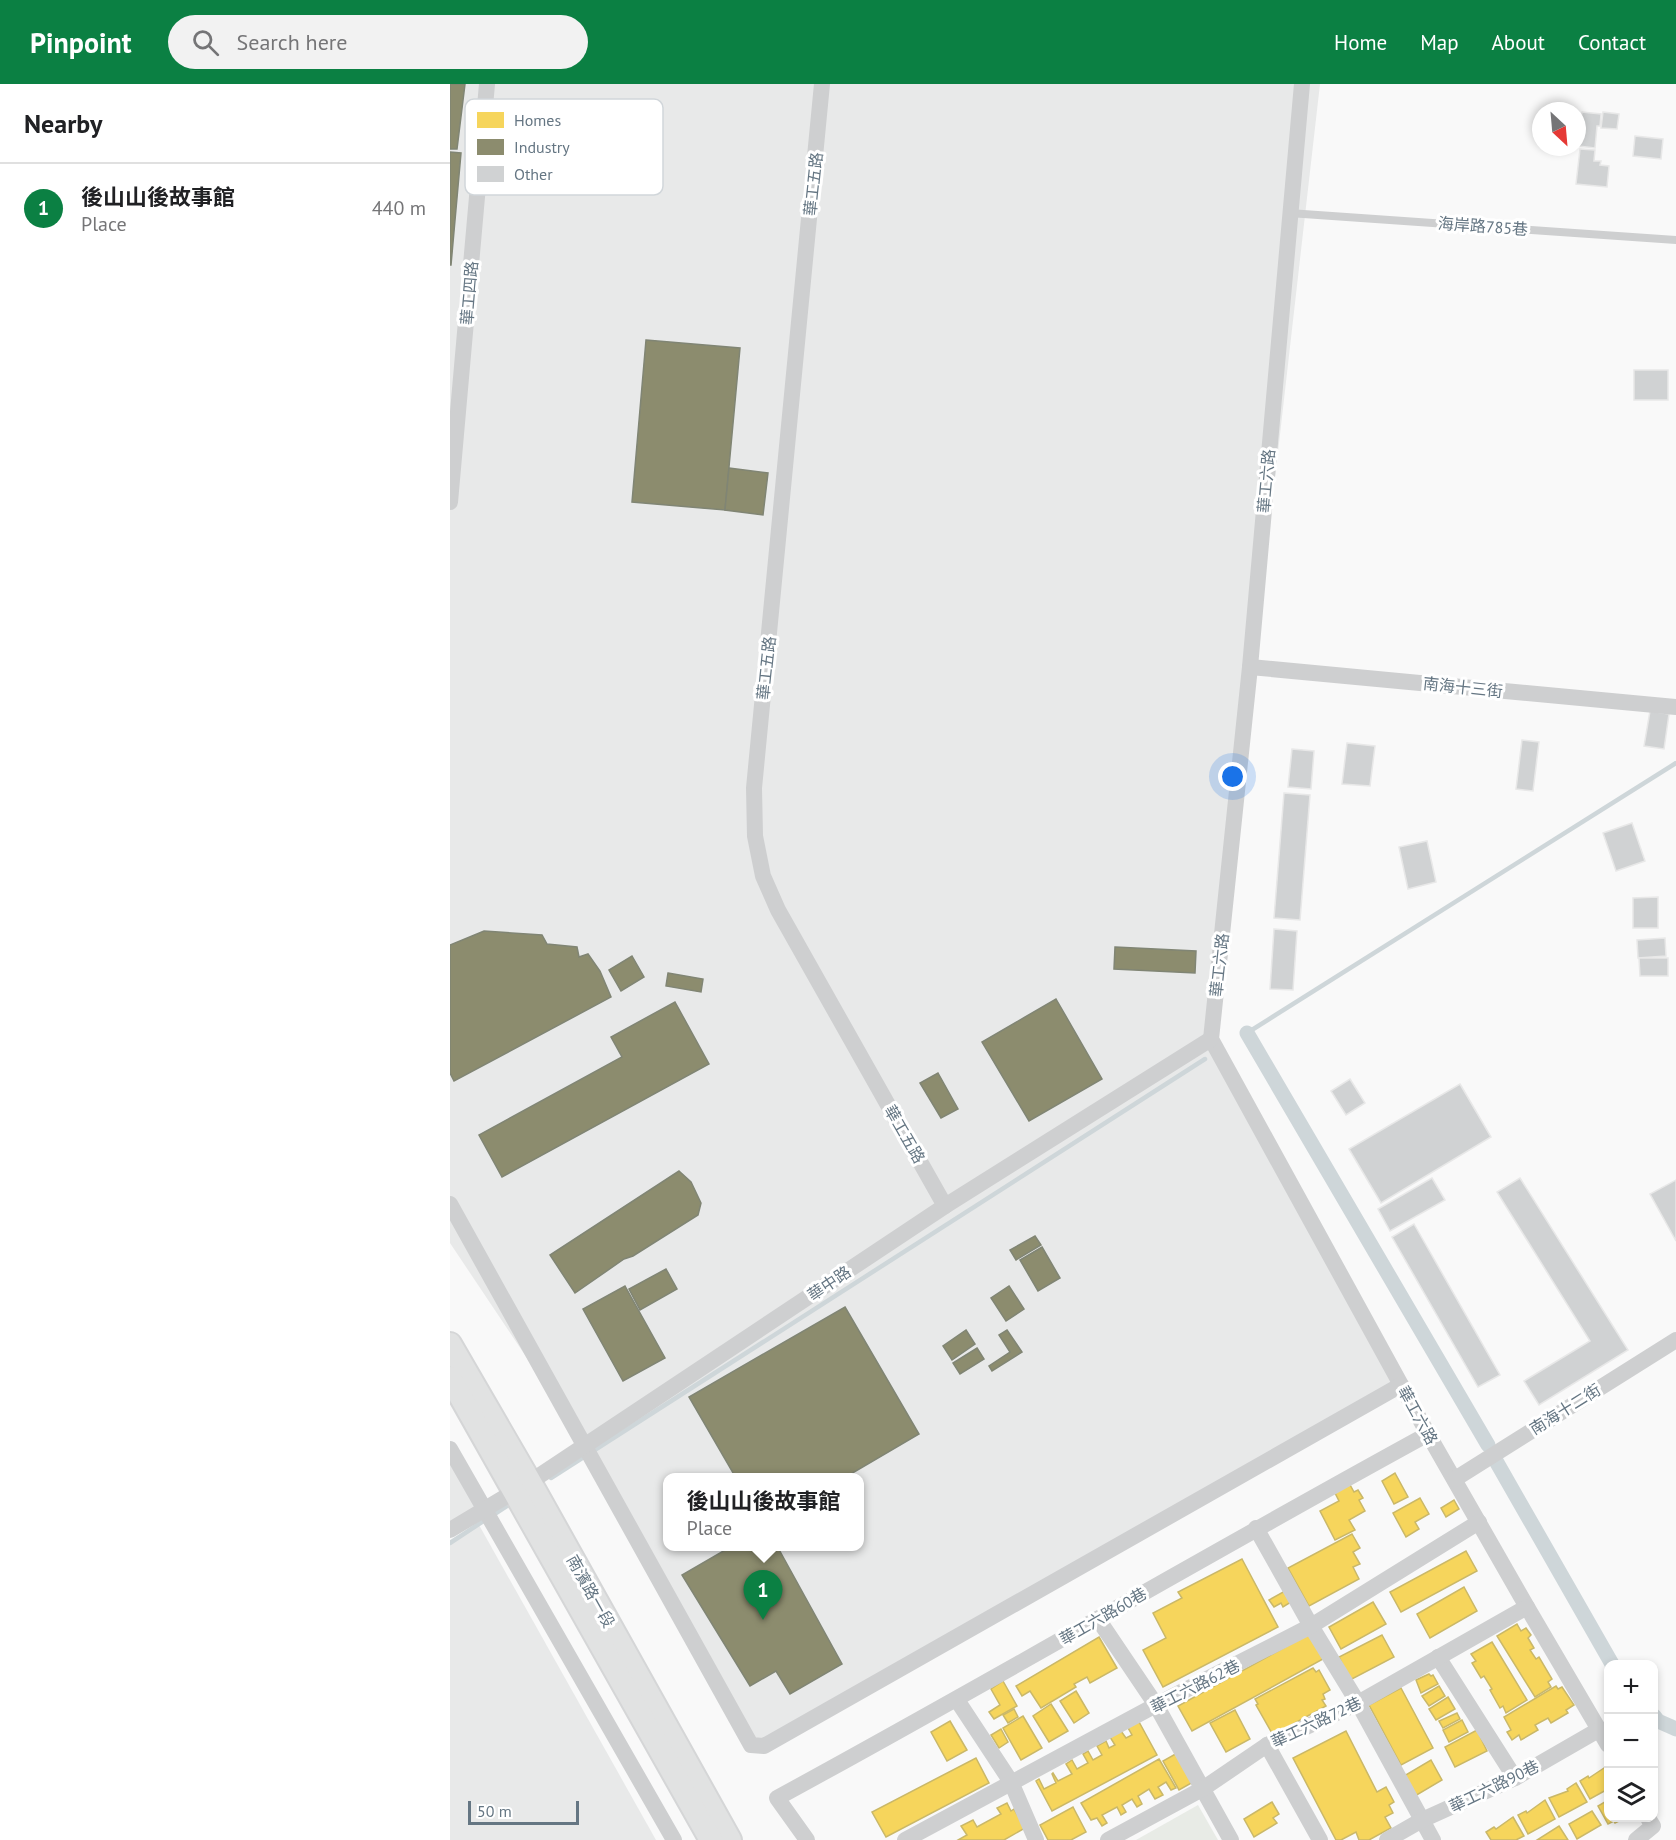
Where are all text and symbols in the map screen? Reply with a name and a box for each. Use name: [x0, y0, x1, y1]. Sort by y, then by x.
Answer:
search box: [168, 15, 588, 69]
text: Pinpoint: [30, 24, 132, 61]
icon: search: [189, 26, 222, 59]
text: Search here: [237, 28, 347, 56]
text: Home: [1334, 29, 1387, 56]
text: Map: [1420, 29, 1459, 56]
text: About: [1492, 29, 1545, 56]
text: Contact: [1578, 29, 1646, 56]
legend: [465, 99, 663, 195]
north arrow: [1532, 102, 1586, 156]
text: Nearby: [24, 107, 102, 140]
text: Homes: [514, 110, 561, 130]
text: Industry: [514, 137, 570, 157]
street label: 華工五路: [800, 151, 826, 217]
text: Other: [514, 164, 553, 184]
text: 後山山後故事館: [81, 183, 235, 211]
text: 1: [38, 195, 49, 221]
text: 440 m: [372, 195, 426, 221]
text: Place: [81, 211, 127, 237]
street label: 海岸路785巷: [1437, 213, 1529, 239]
street label: 華工四路: [456, 260, 482, 326]
street label: 華工六路: [1253, 448, 1279, 514]
street label: 華工五路: [753, 635, 779, 701]
street label: 南海十三街: [1422, 673, 1504, 701]
your location: [1218, 762, 1247, 791]
street label: 華工六路: [1206, 932, 1232, 998]
street label: 華工五路: [880, 1101, 930, 1167]
street label: 華中路: [804, 1261, 854, 1305]
street label: 南海十二街: [1526, 1379, 1604, 1439]
street label: 華工六路: [1394, 1382, 1442, 1448]
popup: [663, 1473, 864, 1551]
text: 後山山後故事館: [686, 1487, 841, 1515]
text: Place: [686, 1515, 732, 1541]
street label: 南濱路一段: [563, 1551, 619, 1631]
pin: 1: [744, 1570, 782, 1620]
street label: 華工六路60巷: [1056, 1583, 1150, 1649]
street label: 華工六路62巷: [1147, 1655, 1243, 1717]
map controls: [1604, 1660, 1658, 1822]
button: +: [1604, 1660, 1658, 1714]
street label: 華工六路72巷: [1268, 1692, 1364, 1752]
button: −: [1604, 1714, 1658, 1768]
street label: 華工六路90巷: [1446, 1756, 1542, 1816]
button: layers: [1604, 1768, 1658, 1822]
scale bar: [468, 1798, 579, 1826]
text: 50 m: [477, 1801, 512, 1821]

